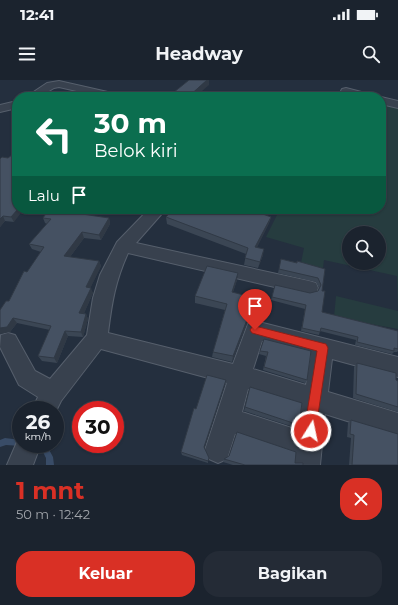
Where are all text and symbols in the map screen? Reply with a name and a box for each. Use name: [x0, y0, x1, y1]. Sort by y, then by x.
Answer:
text: 12:41: [20, 5, 55, 24]
icon: menu: [16, 43, 38, 65]
text: Headway: [155, 43, 243, 65]
icon: search: [360, 43, 382, 65]
text: 30 m: [94, 106, 167, 140]
icon: left: [28, 108, 80, 160]
text: Belok kiri: [94, 140, 178, 162]
icon: arrive: [68, 184, 90, 206]
text: Lalu: [28, 186, 60, 205]
map controls: [342, 226, 386, 270]
button: search: [342, 226, 386, 270]
pin: [238, 289, 272, 330]
icon: arrive: [244, 295, 266, 317]
speed limit sign: 30: [72, 401, 124, 453]
text: 26: [26, 410, 50, 434]
position arrow: [290, 410, 332, 452]
text: km/h: [25, 430, 51, 443]
text: 1 mnt: [16, 476, 84, 505]
button: close: [340, 478, 382, 520]
text: 50 m · 12:42: [16, 506, 90, 522]
button: Keluar: [16, 551, 195, 597]
button: Bagikan: [203, 551, 382, 597]

